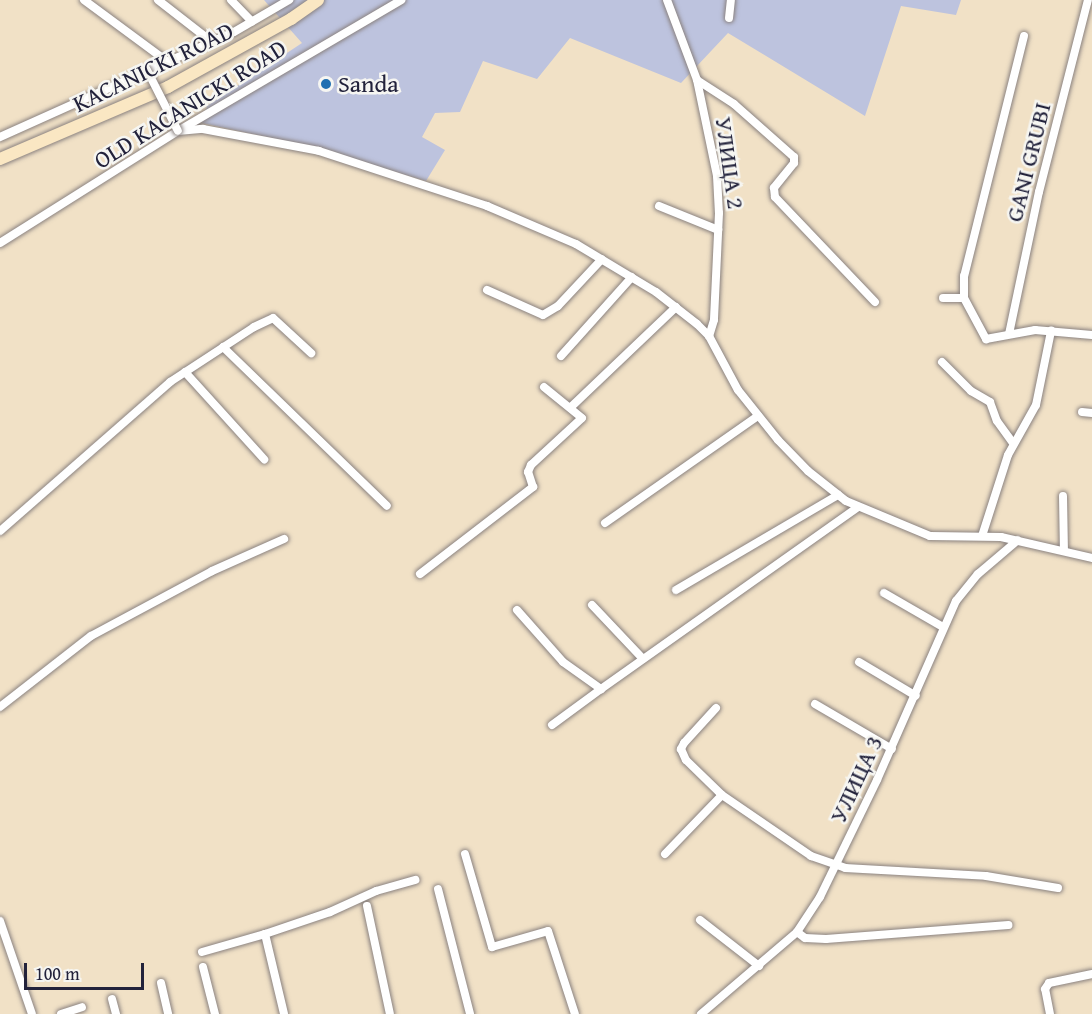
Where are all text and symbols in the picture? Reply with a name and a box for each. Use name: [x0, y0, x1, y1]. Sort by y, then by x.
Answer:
street label: KACANICKI ROAD: [68, 16, 238, 118]
street label: OLD KACANICKI ROAD: [89, 33, 291, 175]
place label: Sanda: [338, 70, 399, 98]
marker: Sanda: [319, 77, 333, 91]
street label: GANI GRUBI: [999, 99, 1057, 225]
street label: УЛИЦА 2: [709, 115, 751, 211]
street label: УЛИЦА 3: [823, 731, 889, 827]
scale bar: [27, 951, 147, 989]
text: 100 m: [35, 960, 80, 987]

